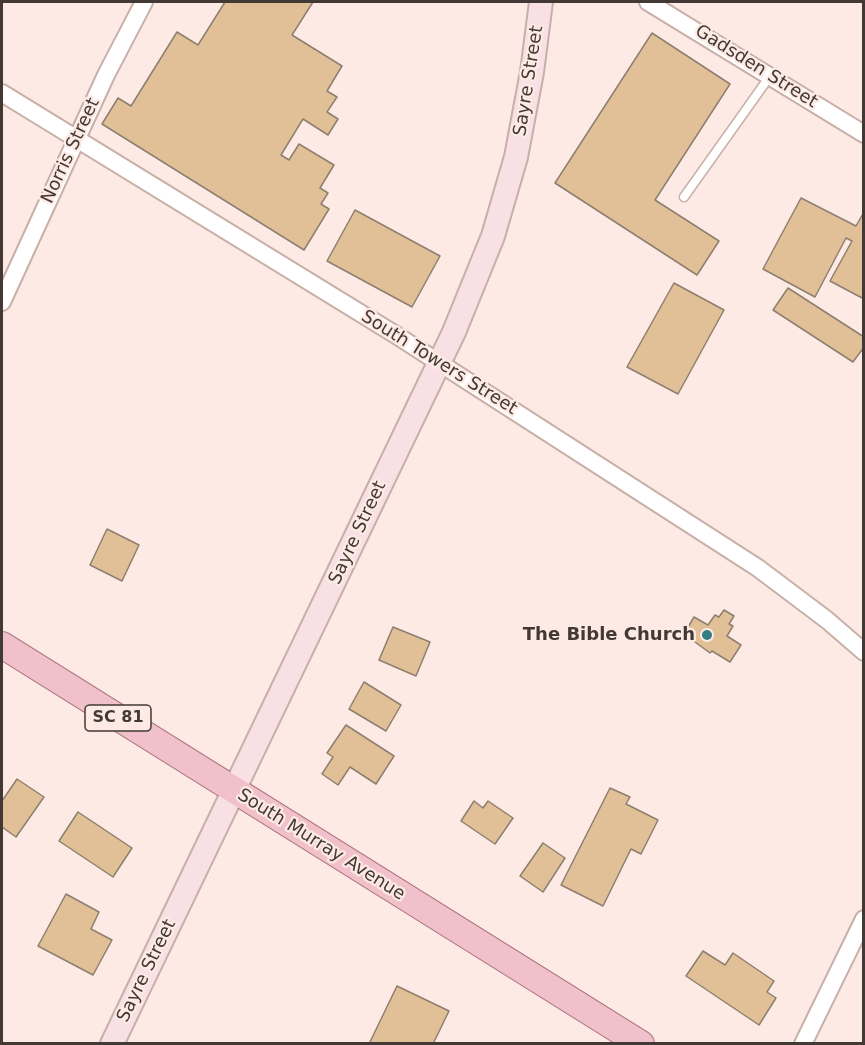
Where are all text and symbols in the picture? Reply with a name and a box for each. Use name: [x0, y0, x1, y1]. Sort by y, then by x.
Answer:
street label: Gadsden Street: [691, 21, 821, 113]
street label: Sayre Street: [510, 24, 548, 138]
street label: Norris Street: [37, 95, 105, 207]
street label: South Towers Street: [357, 306, 521, 420]
street label: Sayre Street: [325, 478, 391, 588]
place label: The Bible Church: [523, 624, 695, 646]
marker: The Bible Church: [700, 628, 714, 642]
road number: SC 81: [85, 705, 151, 731]
street label: South Murray Avenue: [233, 785, 409, 905]
street label: Sayre Street: [113, 916, 181, 1026]

